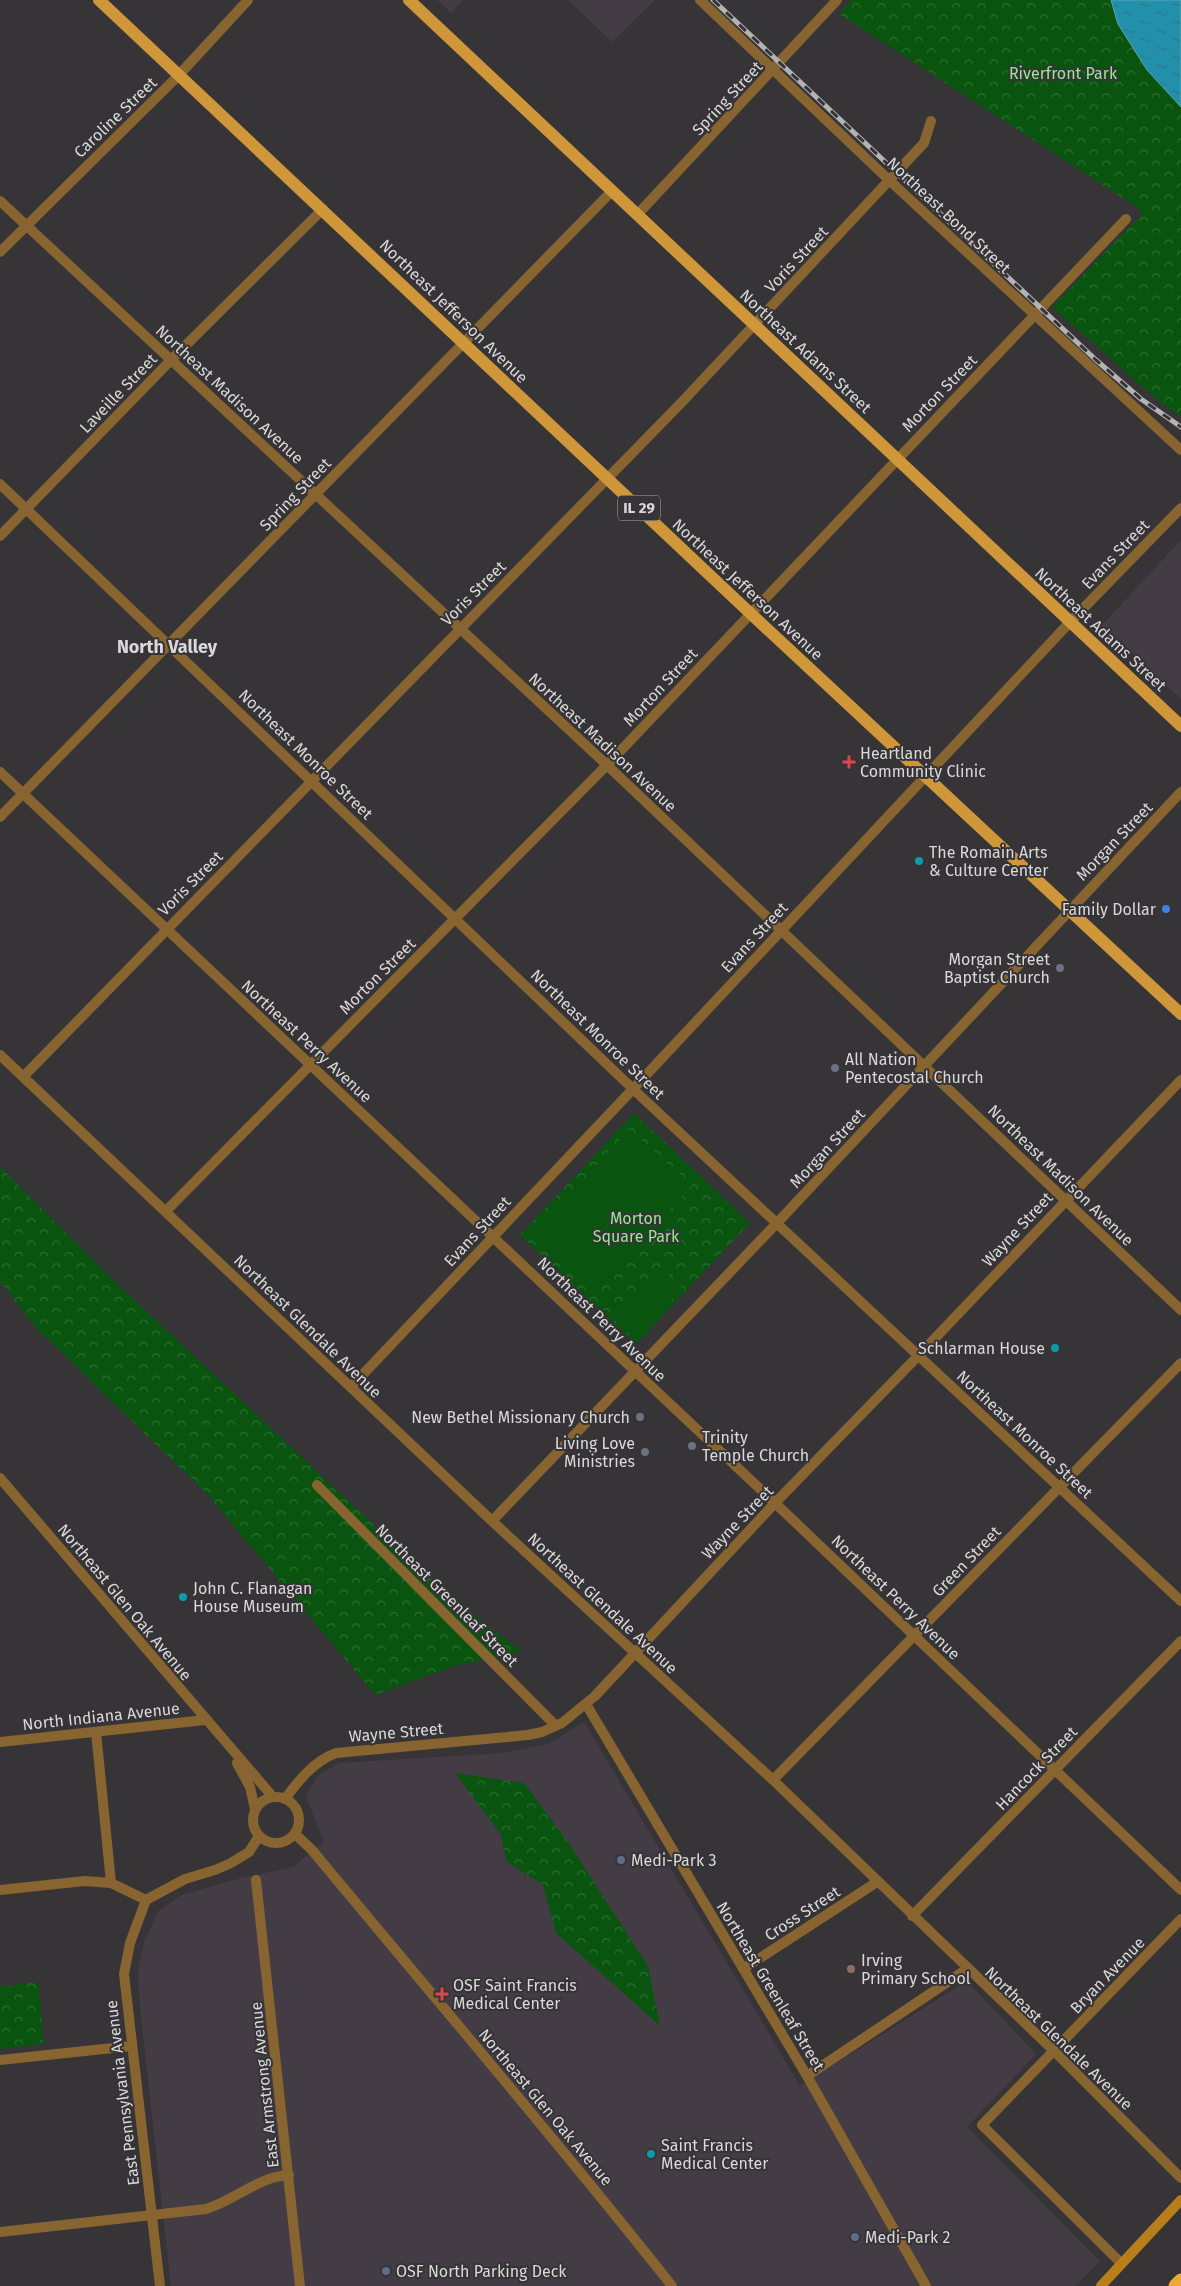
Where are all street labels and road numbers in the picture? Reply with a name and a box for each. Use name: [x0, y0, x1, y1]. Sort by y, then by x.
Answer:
street label: Spring Street: [688, 57, 767, 139]
street label: Caroline Street: [70, 73, 161, 162]
street label: Northeast Bond Street: [883, 153, 1014, 278]
street label: Voris Street: [761, 222, 832, 296]
street label: Northeast Jefferson Avenue: [376, 236, 532, 387]
street label: Northeast Adams Street: [736, 286, 875, 417]
street label: Northeast Madison Avenue: [152, 321, 307, 468]
street label: Laveille Street: [76, 350, 161, 437]
street label: Morton Street: [898, 351, 981, 436]
street label: Spring Street: [256, 454, 335, 535]
road number: IL 29: [618, 496, 660, 520]
street label: Northeast Jefferson Avenue: [669, 515, 827, 664]
street label: Evans Street: [1078, 516, 1153, 593]
street label: Voris Street: [437, 557, 510, 630]
street label: Northeast Adams Street: [1031, 564, 1170, 695]
street label: Morton Street: [619, 644, 702, 730]
street label: Northeast Madison Avenue: [525, 669, 680, 816]
street label: Northeast Monroe Street: [235, 685, 377, 823]
street label: Morgan Street: [1072, 798, 1157, 884]
street label: Voris Street: [154, 847, 227, 920]
street label: Evans Street: [717, 898, 792, 976]
street label: Morton Street: [335, 934, 420, 1018]
street label: Northeast Monroe Street: [527, 965, 669, 1103]
street label: Northeast Perry Avenue: [238, 976, 376, 1107]
street label: Northeast Madison Avenue: [984, 1101, 1137, 1250]
street label: Morgan Street: [786, 1105, 869, 1192]
street label: Wayne Street: [978, 1188, 1057, 1270]
street label: Evans Street: [440, 1192, 515, 1270]
street label: Northeast Glendale Avenue: [230, 1251, 385, 1402]
street label: Northeast Perry Avenue: [533, 1253, 670, 1386]
street label: Northeast Monroe Street: [953, 1366, 1097, 1502]
street label: Wayne Street: [698, 1481, 777, 1563]
street label: Northeast Glen Oak Avenue: [54, 1520, 196, 1684]
street label: Northeast Greenleaf Street: [371, 1520, 522, 1671]
street label: Green Street: [928, 1522, 1005, 1600]
street label: Northeast Glendale Avenue: [524, 1529, 681, 1678]
street label: Northeast Perry Avenue: [827, 1531, 964, 1664]
street label: North Indiana Avenue: [21, 1699, 181, 1734]
street label: Wayne Street: [348, 1719, 444, 1746]
street label: Hancock Street: [992, 1722, 1081, 1814]
street label: Cross Street: [761, 1882, 844, 1945]
street label: Northeast Greenleaf Street: [713, 1898, 829, 2074]
street label: Bryan Avenue: [1066, 1933, 1149, 2018]
street label: Northeast Glendale Avenue: [981, 1963, 1136, 2114]
street label: East Pennsylvania Avenue: [102, 1999, 143, 2187]
street label: East Armstrong Avenue: [246, 2001, 283, 2169]
street label: Northeast Glen Oak Avenue: [475, 2025, 617, 2189]

